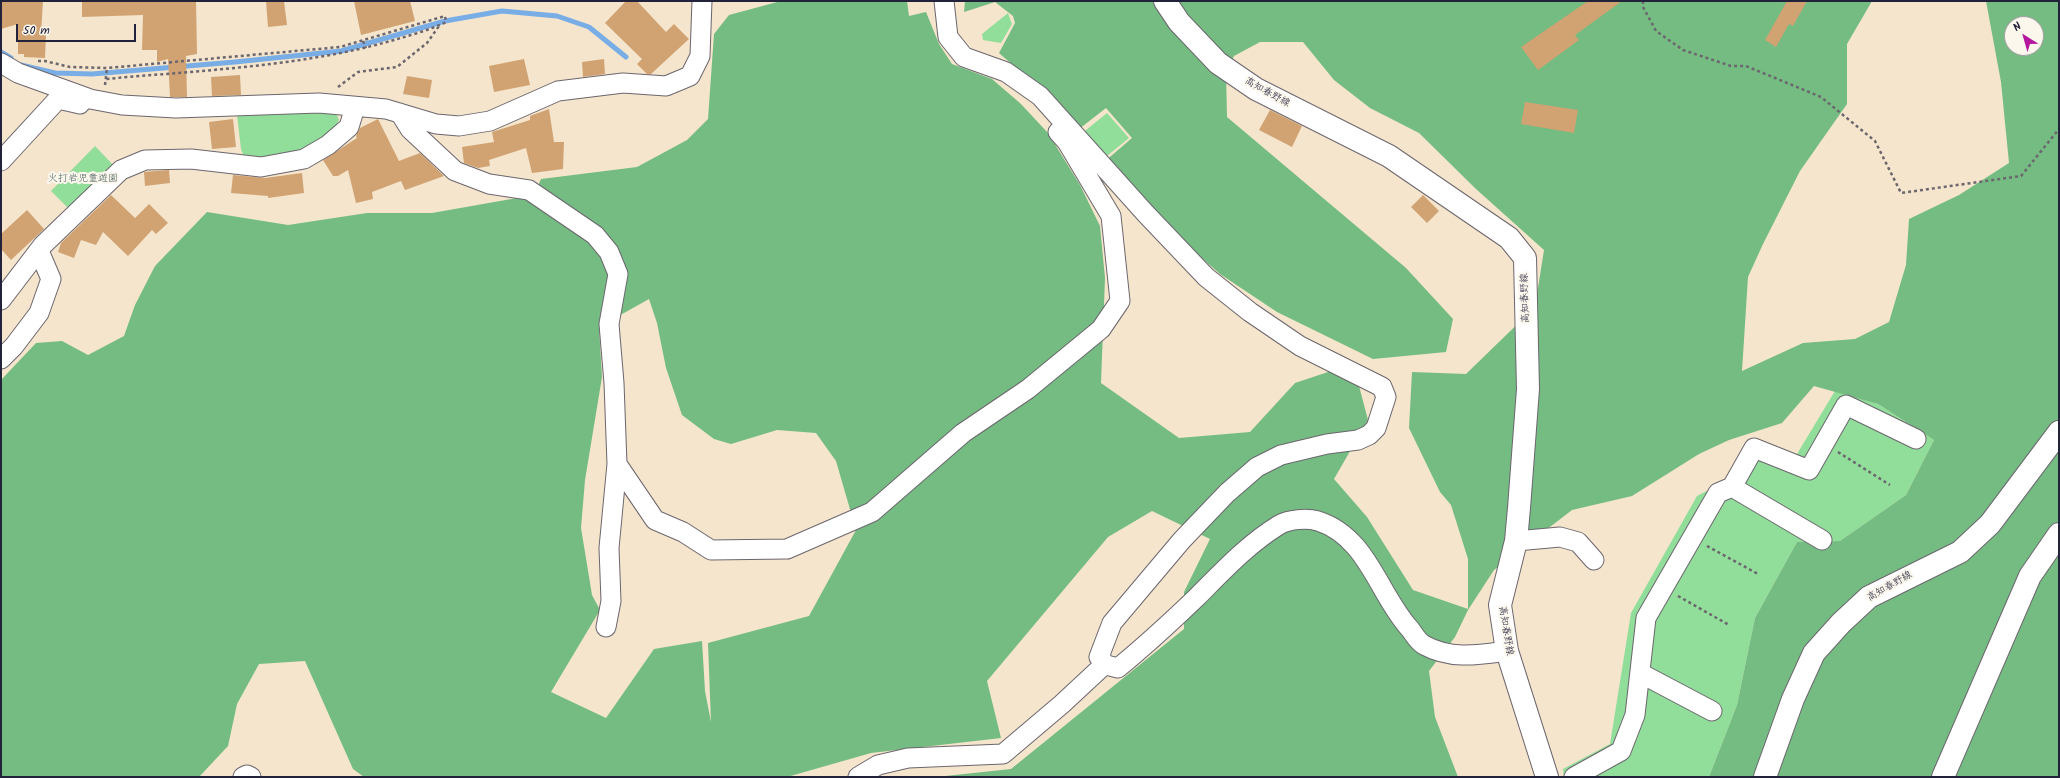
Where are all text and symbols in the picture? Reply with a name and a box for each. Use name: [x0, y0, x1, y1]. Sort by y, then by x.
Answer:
scale bar: [18, 16, 138, 42]
north arrow: [2004, 16, 2044, 56]
text: N: [2009, 18, 2026, 36]
text: 50 m: [23, 21, 50, 40]
street label: 高知春野線: [1242, 76, 1292, 110]
park label: 火打岩児童遊園: [48, 173, 118, 185]
street label: 高知春野線: [1519, 273, 1533, 323]
street label: 高知春野線: [1865, 569, 1915, 605]
street label: 高知春野線: [1495, 605, 1515, 657]

